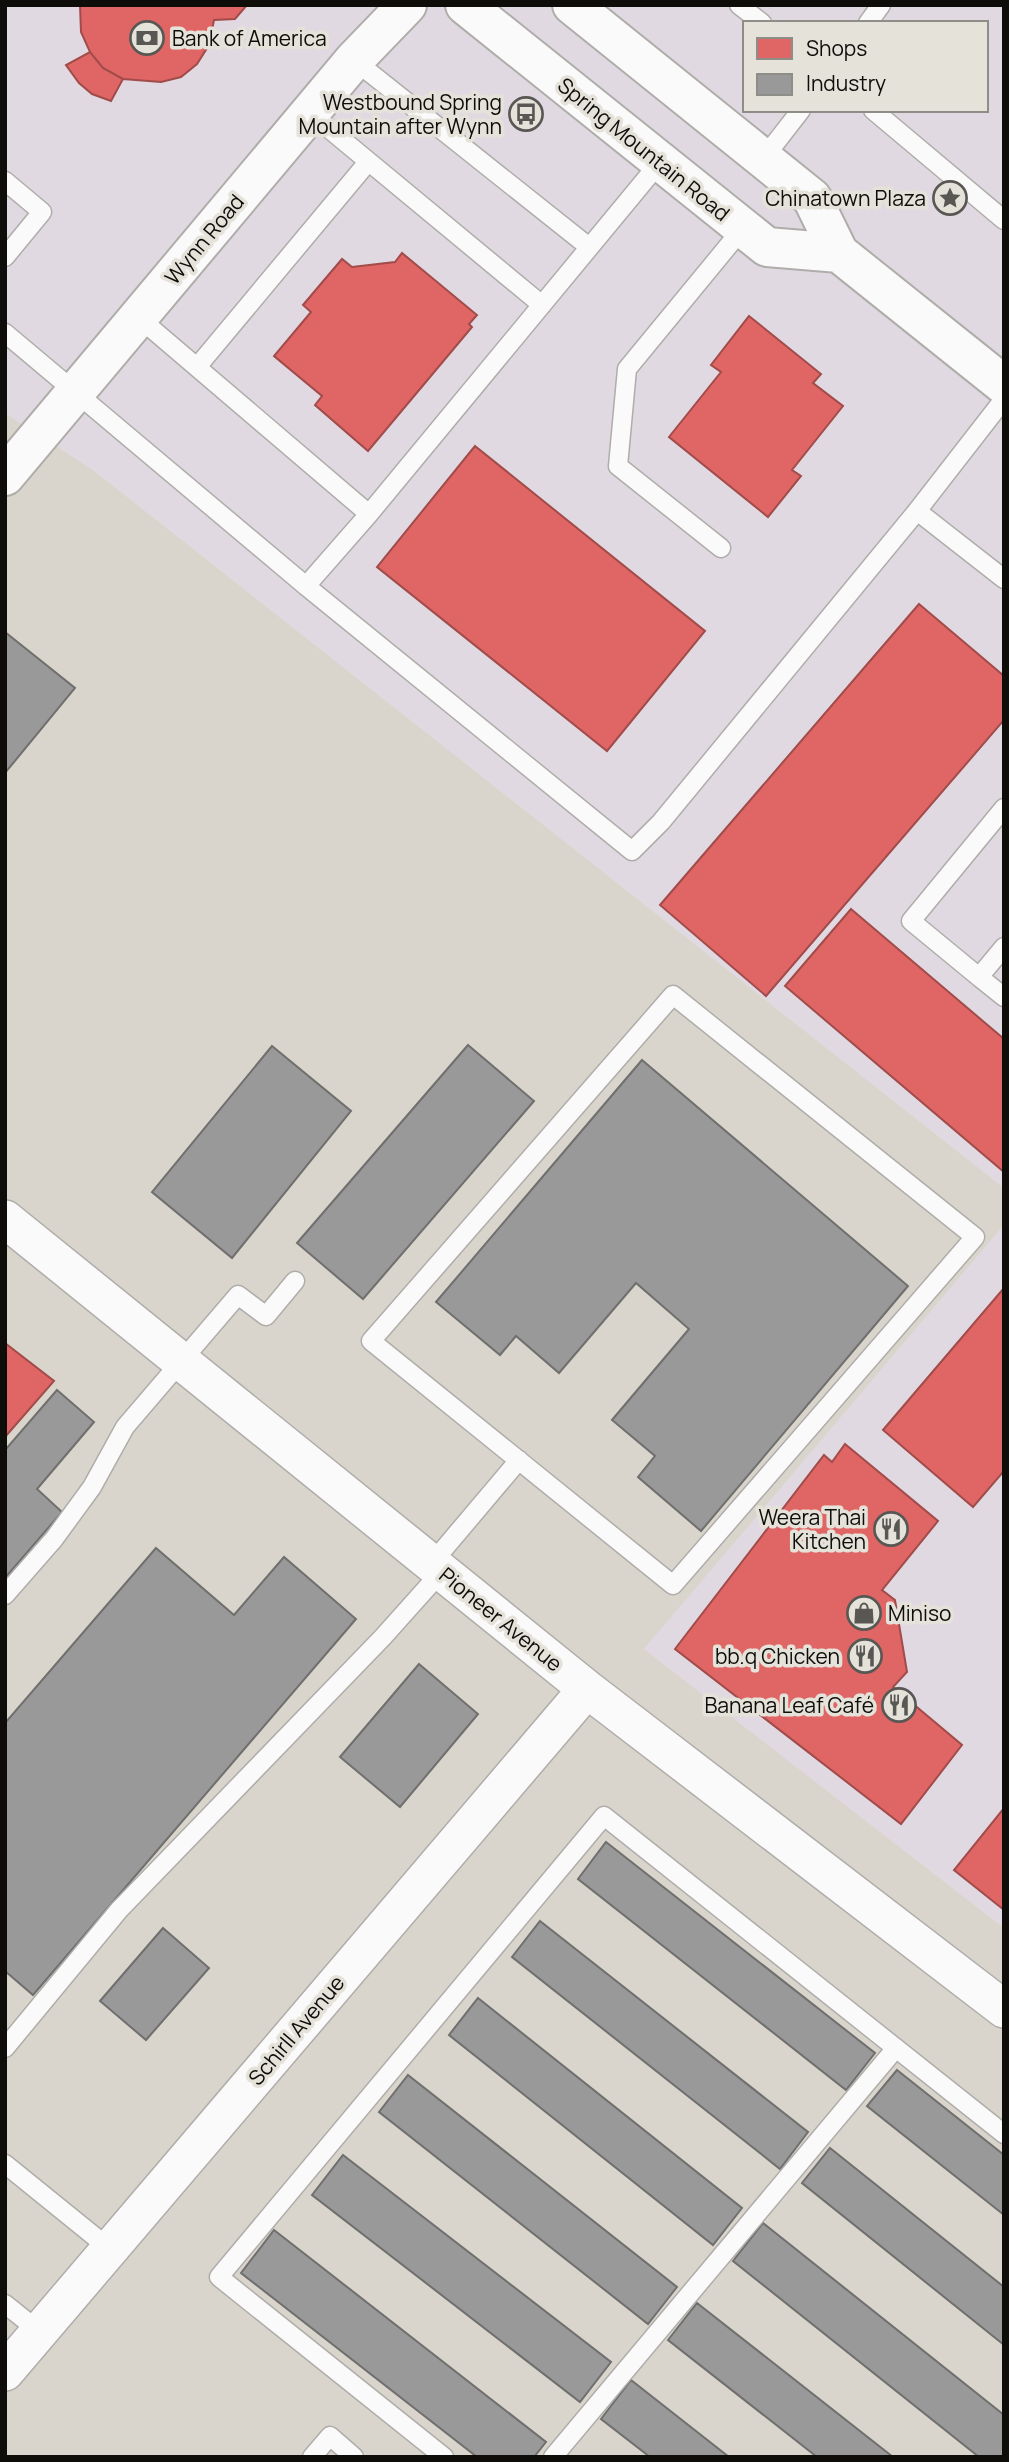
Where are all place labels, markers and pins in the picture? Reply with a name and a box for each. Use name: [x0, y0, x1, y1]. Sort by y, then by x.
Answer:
bank icon: Bank of America: [128, 19, 166, 57]
place label: Bank of America: [172, 24, 327, 52]
place label: Westbound Spring Mountain after Wynn: [299, 88, 502, 140]
bus stop icon: Westbound Spring Mountain after Wynn: [507, 95, 545, 133]
place icon: Chinatown Plaza: [931, 179, 969, 217]
place label: Chinatown Plaza: [765, 184, 926, 212]
place label: Weera Thai Kitchen: [758, 1503, 866, 1555]
restaurant icon: Weera Thai Kitchen: [872, 1510, 910, 1548]
shop icon: Miniso: [845, 1594, 883, 1632]
place label: Miniso: [888, 1599, 951, 1627]
restaurant icon: bb.q Chicken: [846, 1637, 884, 1675]
place label: bb.q Chicken: [715, 1642, 840, 1670]
restaurant icon: Banana Leaf Café: [880, 1686, 918, 1724]
place label: Banana Leaf Café: [704, 1691, 874, 1719]

